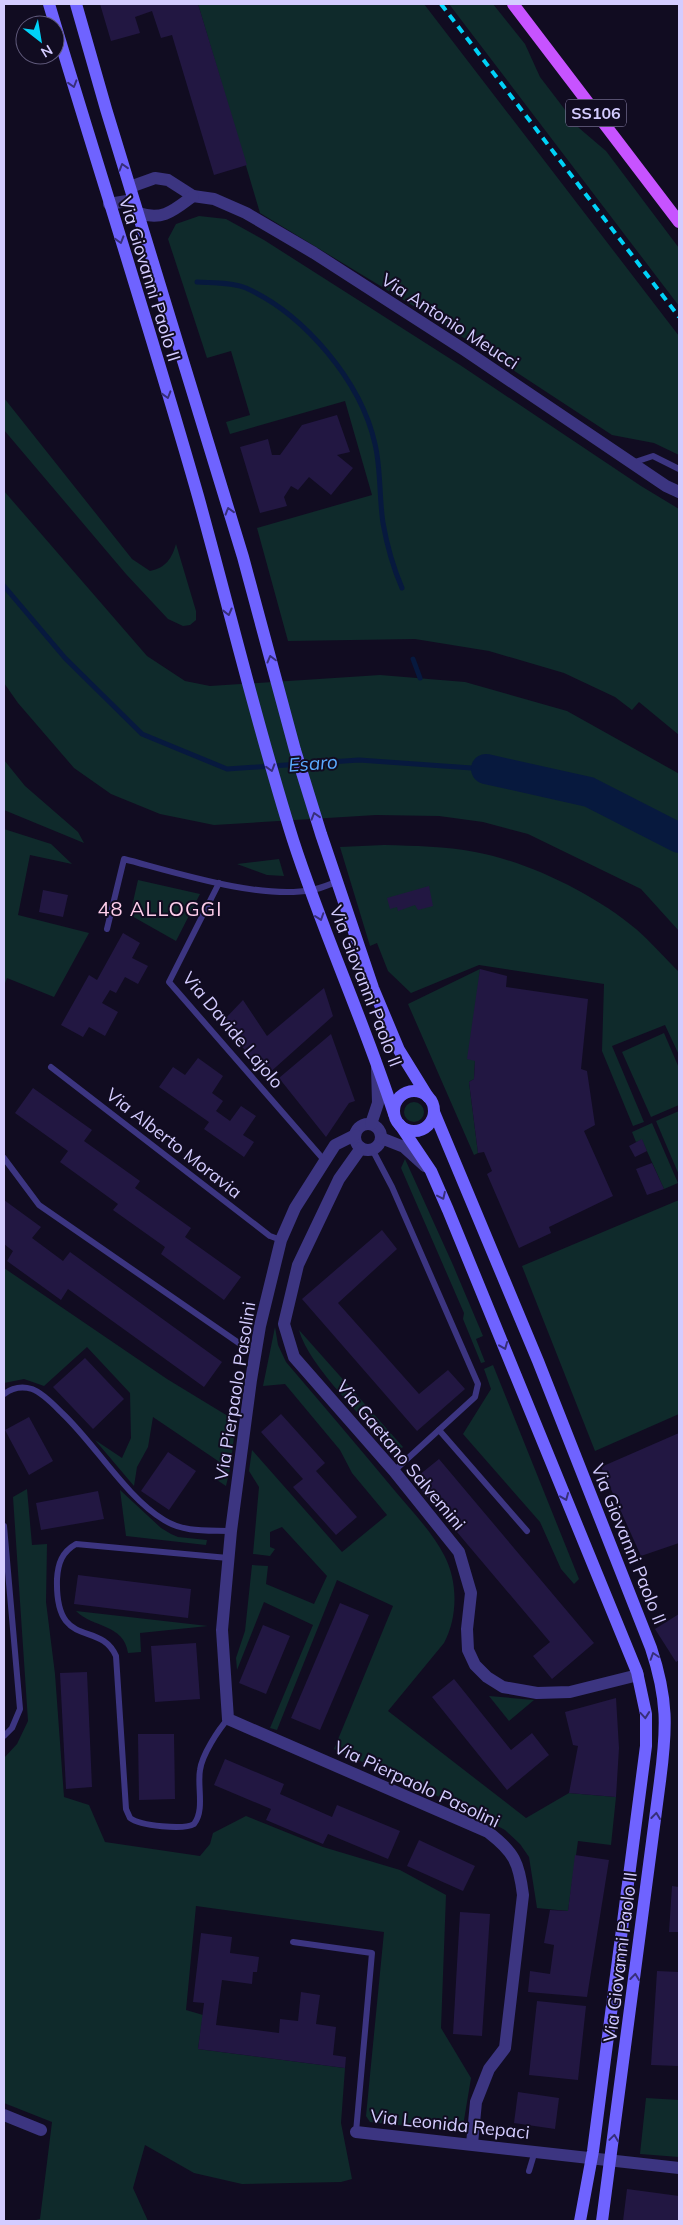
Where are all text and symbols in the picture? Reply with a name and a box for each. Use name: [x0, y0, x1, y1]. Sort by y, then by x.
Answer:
north arrow: [15, 15, 65, 65]
text: N: [38, 41, 56, 62]
one-way arrow: [68, 79, 78, 88]
road number: SS106: [566, 100, 626, 126]
one-way arrow: [119, 163, 129, 171]
street label: Via Giovanni Paolo II: [114, 194, 186, 364]
one-way arrow: [114, 235, 124, 243]
street label: Via Antonio Meucci: [377, 268, 523, 374]
one-way arrow: [161, 391, 171, 399]
one-way arrow: [224, 507, 234, 515]
one-way arrow: [223, 607, 233, 615]
one-way arrow: [266, 655, 277, 664]
water label: Esaro: [287, 749, 339, 777]
one-way arrow: [266, 764, 276, 772]
one-way arrow: [310, 812, 320, 820]
district label: 48 ALLOGGI: [98, 896, 222, 921]
street label: Via Giovanni Paolo II: [325, 902, 407, 1070]
one-way arrow: [314, 912, 324, 920]
street label: Via Davide Lajolo: [177, 967, 289, 1093]
street label: Via Alberto Moravia: [101, 1083, 247, 1203]
one-way arrow: [436, 1191, 447, 1200]
street label: Via Pierpaolo Pasolini: [210, 1300, 260, 1482]
one-way arrow: [499, 1342, 509, 1350]
street label: Via Gaetano Salvemini: [331, 1375, 471, 1535]
street label: Via Giovanni Paolo II: [586, 1460, 672, 1628]
one-way arrow: [559, 1492, 569, 1501]
one-way arrow: [650, 1652, 660, 1660]
one-way arrow: [639, 1711, 650, 1719]
street label: Via Pierpaolo Pasolini: [330, 1735, 504, 1833]
one-way arrow: [650, 1812, 661, 1820]
street label: Via Giovanni Paolo II: [598, 1871, 642, 2043]
one-way arrow: [629, 1973, 640, 1981]
street label: Via Leonida Repaci: [369, 2104, 531, 2144]
one-way arrow: [608, 2134, 618, 2143]

